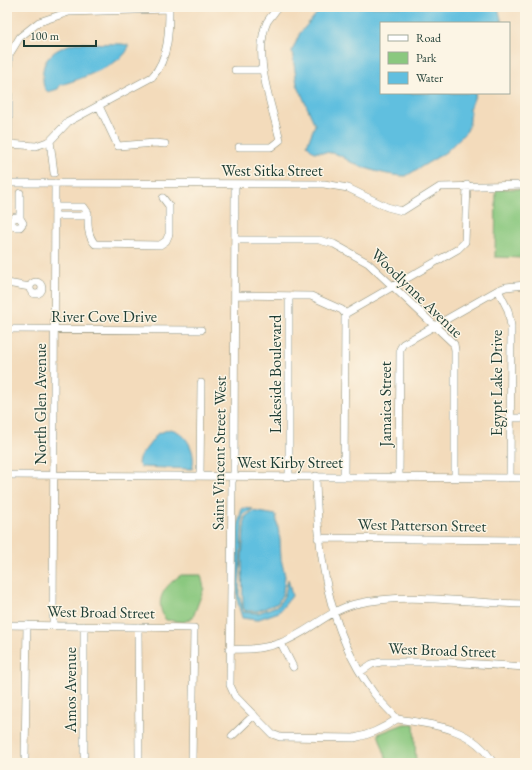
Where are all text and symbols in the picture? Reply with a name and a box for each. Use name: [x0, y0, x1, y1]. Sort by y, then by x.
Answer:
scale bar: [24, 22, 96, 48]
legend: [380, 22, 510, 94]
text: 100 m: [30, 28, 60, 44]
text: Road: [416, 30, 442, 46]
text: Park: [416, 50, 437, 66]
text: Water: [416, 70, 443, 86]
street label: West Sitka Street: [221, 160, 323, 181]
street label: Woodlynne Avenue: [367, 244, 467, 342]
street label: River Cove Drive: [51, 306, 157, 327]
street label: Lakeside Boulevard: [265, 314, 286, 433]
street label: Egypt Lake Drive: [486, 330, 507, 436]
street label: North Glen Avenue: [30, 343, 51, 465]
street label: Jamaica Street: [375, 361, 396, 449]
street label: Saint Vincent Street West: [207, 376, 231, 530]
street label: West Kirby Street: [237, 452, 343, 473]
street label: West Patterson Street: [358, 513, 486, 537]
street label: West Broad Street: [47, 601, 155, 623]
street label: West Broad Street: [388, 638, 496, 662]
street label: Amos Avenue: [60, 647, 81, 734]

